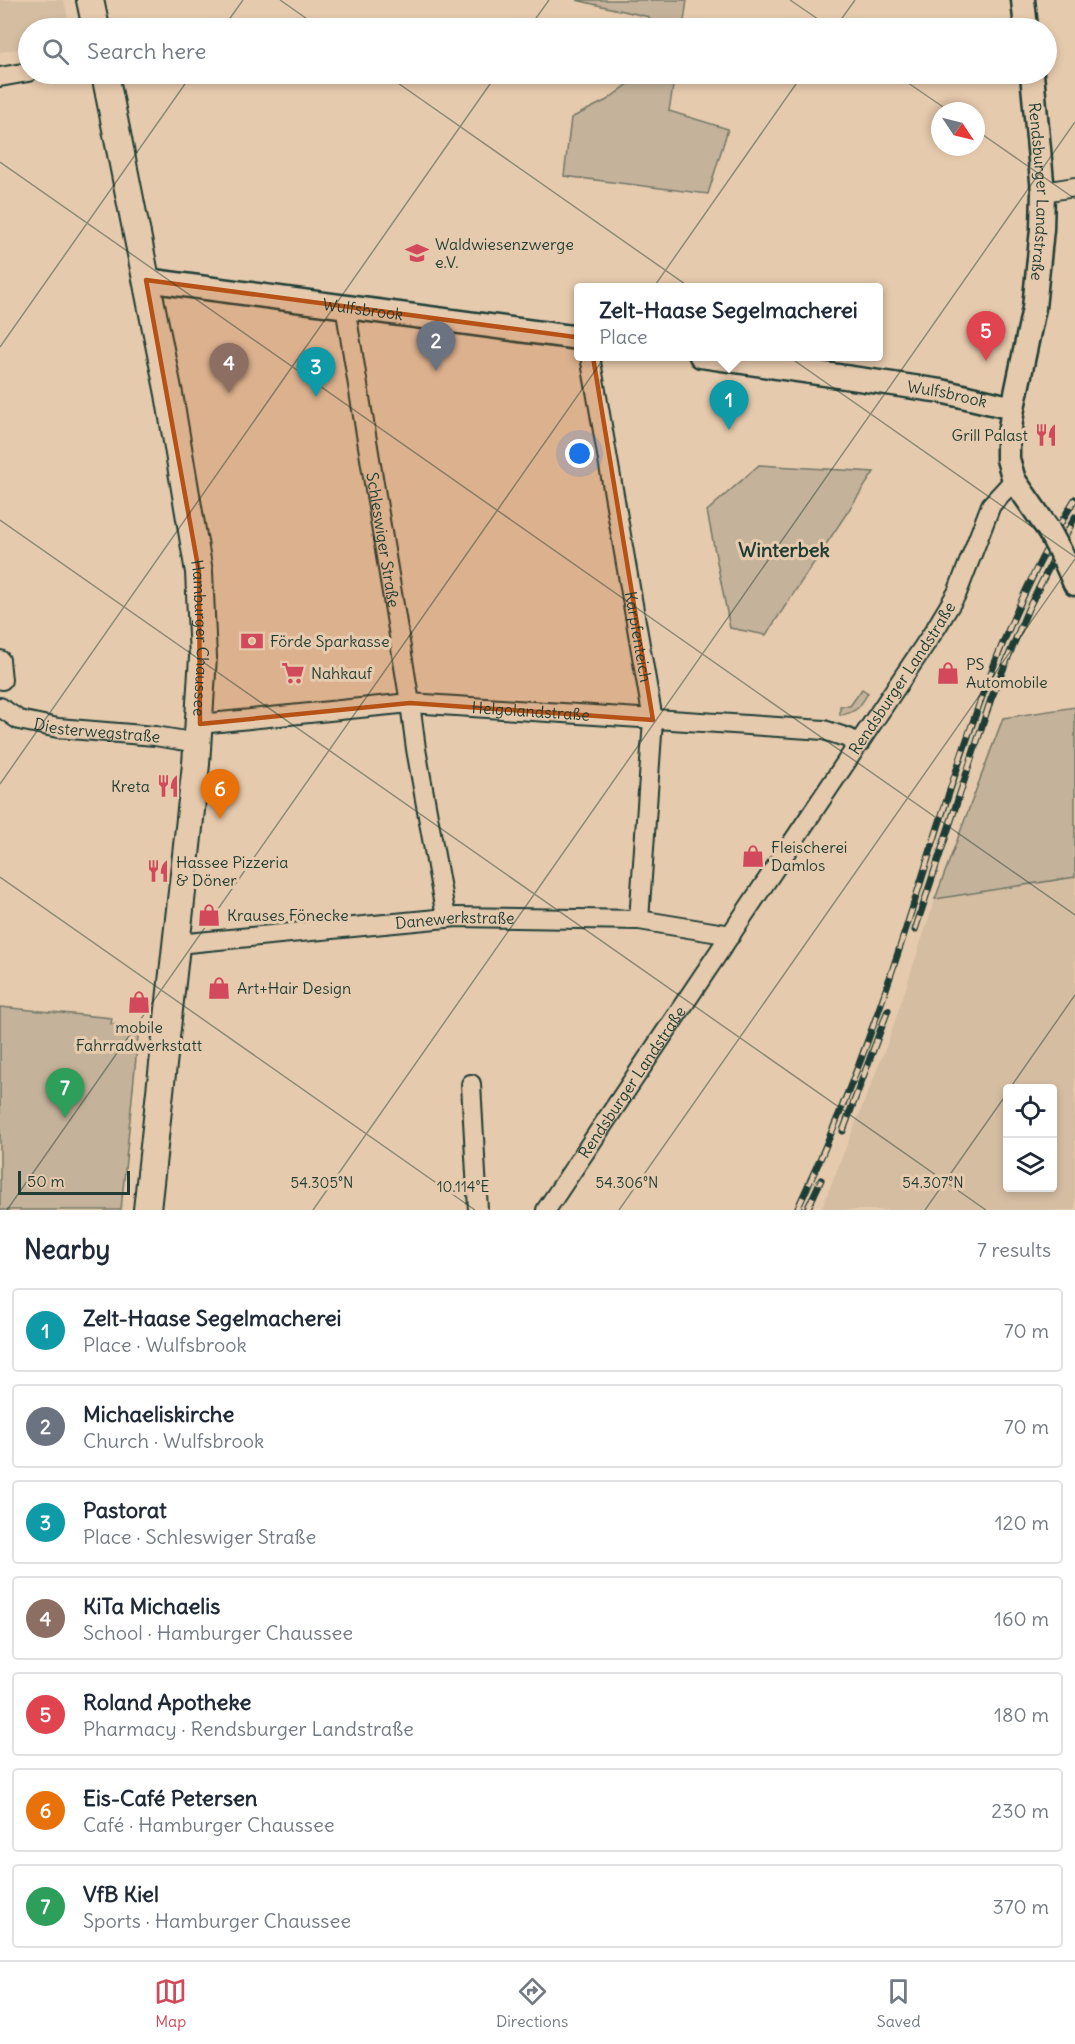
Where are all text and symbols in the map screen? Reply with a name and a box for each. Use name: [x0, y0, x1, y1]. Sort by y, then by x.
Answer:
search box: [18, 18, 1057, 84]
icon: search: [39, 35, 72, 68]
text: Search here: [87, 37, 206, 65]
north arrow: [931, 102, 985, 156]
street label: Rendsburger Landstraße: [1025, 102, 1053, 282]
place label: Waldwiesenzwerge e.V.: [435, 234, 574, 272]
school or university icon: Waldwiesenzwerge e.V.: [404, 240, 430, 266]
popup: [574, 283, 883, 361]
street label: Wulfsbrook: [322, 294, 405, 324]
text: Zelt-Haase Segelmacherei: [599, 296, 858, 324]
pin: 5: [966, 312, 1006, 361]
pin: 2: [416, 322, 456, 371]
text: Place: [599, 324, 648, 349]
pin: 4: [210, 344, 248, 393]
pin: 3: [296, 348, 336, 397]
street label: Wulfsbrook: [906, 376, 989, 412]
pin: 1: [710, 380, 748, 430]
restaurant icon: Grill Palast: [1033, 422, 1059, 448]
place label: Grill Palast: [952, 425, 1029, 445]
your location: [565, 439, 594, 468]
street label: Schleswiger Straße: [362, 471, 404, 609]
district label: Winterbek: [738, 537, 830, 562]
street label: Hamburger Chaussee: [187, 558, 213, 717]
street label: Karpfenteich: [621, 590, 656, 684]
street label: Rendsburger Landstraße: [844, 598, 959, 758]
bank icon: Förde Sparkasse: [239, 628, 265, 654]
place label: Förde Sparkasse: [270, 631, 390, 651]
place label: PS Automobile: [966, 654, 1048, 692]
supermarket icon: Nahkauf: [280, 660, 306, 686]
shop icon: PS Automobile: [935, 660, 961, 686]
place label: Nahkauf: [311, 663, 373, 683]
street label: Helgolandstraße: [471, 697, 590, 725]
street label: Diesterwegstraße: [32, 713, 162, 747]
pin: 6: [200, 770, 240, 819]
restaurant icon: Kreta: [155, 773, 181, 799]
place label: Kreta: [111, 776, 150, 796]
place label: Fleischerei Damlos: [771, 837, 847, 875]
shop icon: Fleischerei Damlos: [740, 843, 766, 869]
place label: Hassee Pizzeria & Döner: [176, 852, 288, 890]
restaurant icon: Hassee Pizzeria & Döner: [145, 858, 171, 884]
shop icon: Krauses Fönecke: [196, 902, 222, 928]
place label: Krauses Fönecke: [227, 905, 349, 925]
street label: Danewerkstraße: [394, 907, 515, 933]
shop icon: Art+Hair Design: [206, 975, 232, 1001]
place label: Art+Hair Design: [237, 978, 351, 998]
shop icon: mobile Fahrradwerkstatt: [126, 989, 152, 1015]
street label: Rendsburger Landstraße: [574, 1002, 690, 1162]
place label: mobile Fahrradwerkstatt: [76, 1017, 203, 1055]
pin: 7: [46, 1068, 84, 1118]
map controls: [1003, 1084, 1057, 1192]
button: locate: [1003, 1084, 1057, 1138]
button: layers: [1003, 1138, 1057, 1192]
scale bar: [18, 1168, 130, 1196]
text: 50 m: [27, 1171, 65, 1191]
text: 54.305°N: [291, 1173, 353, 1192]
text: 54.306°N: [596, 1173, 658, 1192]
text: 54.307°N: [902, 1173, 964, 1192]
text: 10.114°E: [437, 1177, 490, 1196]
text: Nearby: [24, 1233, 110, 1266]
text: 7 results: [977, 1237, 1051, 1262]
text: Zelt-Haase Segelmacherei: [83, 1304, 342, 1332]
text: 1: [42, 1318, 49, 1343]
text: 70 m: [1004, 1318, 1049, 1343]
text: Place · Wulfsbrook: [83, 1332, 247, 1357]
text: Michaeliskirche: [83, 1400, 234, 1428]
text: 2: [40, 1414, 51, 1439]
text: 70 m: [1004, 1414, 1049, 1439]
text: Church · Wulfsbrook: [83, 1428, 264, 1453]
text: Pastorat: [83, 1496, 167, 1524]
text: 3: [40, 1510, 51, 1535]
text: 120 m: [995, 1510, 1049, 1535]
text: Place · Schleswiger Straße: [83, 1524, 316, 1549]
text: KiTa Michaelis: [83, 1592, 220, 1620]
text: 4: [40, 1606, 51, 1631]
text: 160 m: [994, 1606, 1049, 1631]
text: School · Hamburger Chaussee: [83, 1620, 353, 1645]
text: Roland Apotheke: [83, 1688, 251, 1716]
text: 5: [40, 1702, 51, 1727]
text: 180 m: [994, 1702, 1049, 1727]
text: Pharmacy · Rendsburger Landstraße: [83, 1716, 414, 1741]
text: Eis-Café Petersen: [83, 1784, 258, 1812]
text: 6: [40, 1798, 51, 1823]
text: 230 m: [991, 1798, 1049, 1823]
text: Café · Hamburger Chaussee: [83, 1812, 335, 1837]
text: VfB Kiel: [83, 1880, 159, 1908]
text: 7: [41, 1894, 50, 1919]
text: 370 m: [992, 1894, 1049, 1919]
text: Sports · Hamburger Chaussee: [83, 1908, 351, 1933]
tab: Map: [154, 1975, 187, 2031]
tab: Directions: [496, 1975, 568, 2031]
tab: Saved: [877, 1975, 921, 2031]

